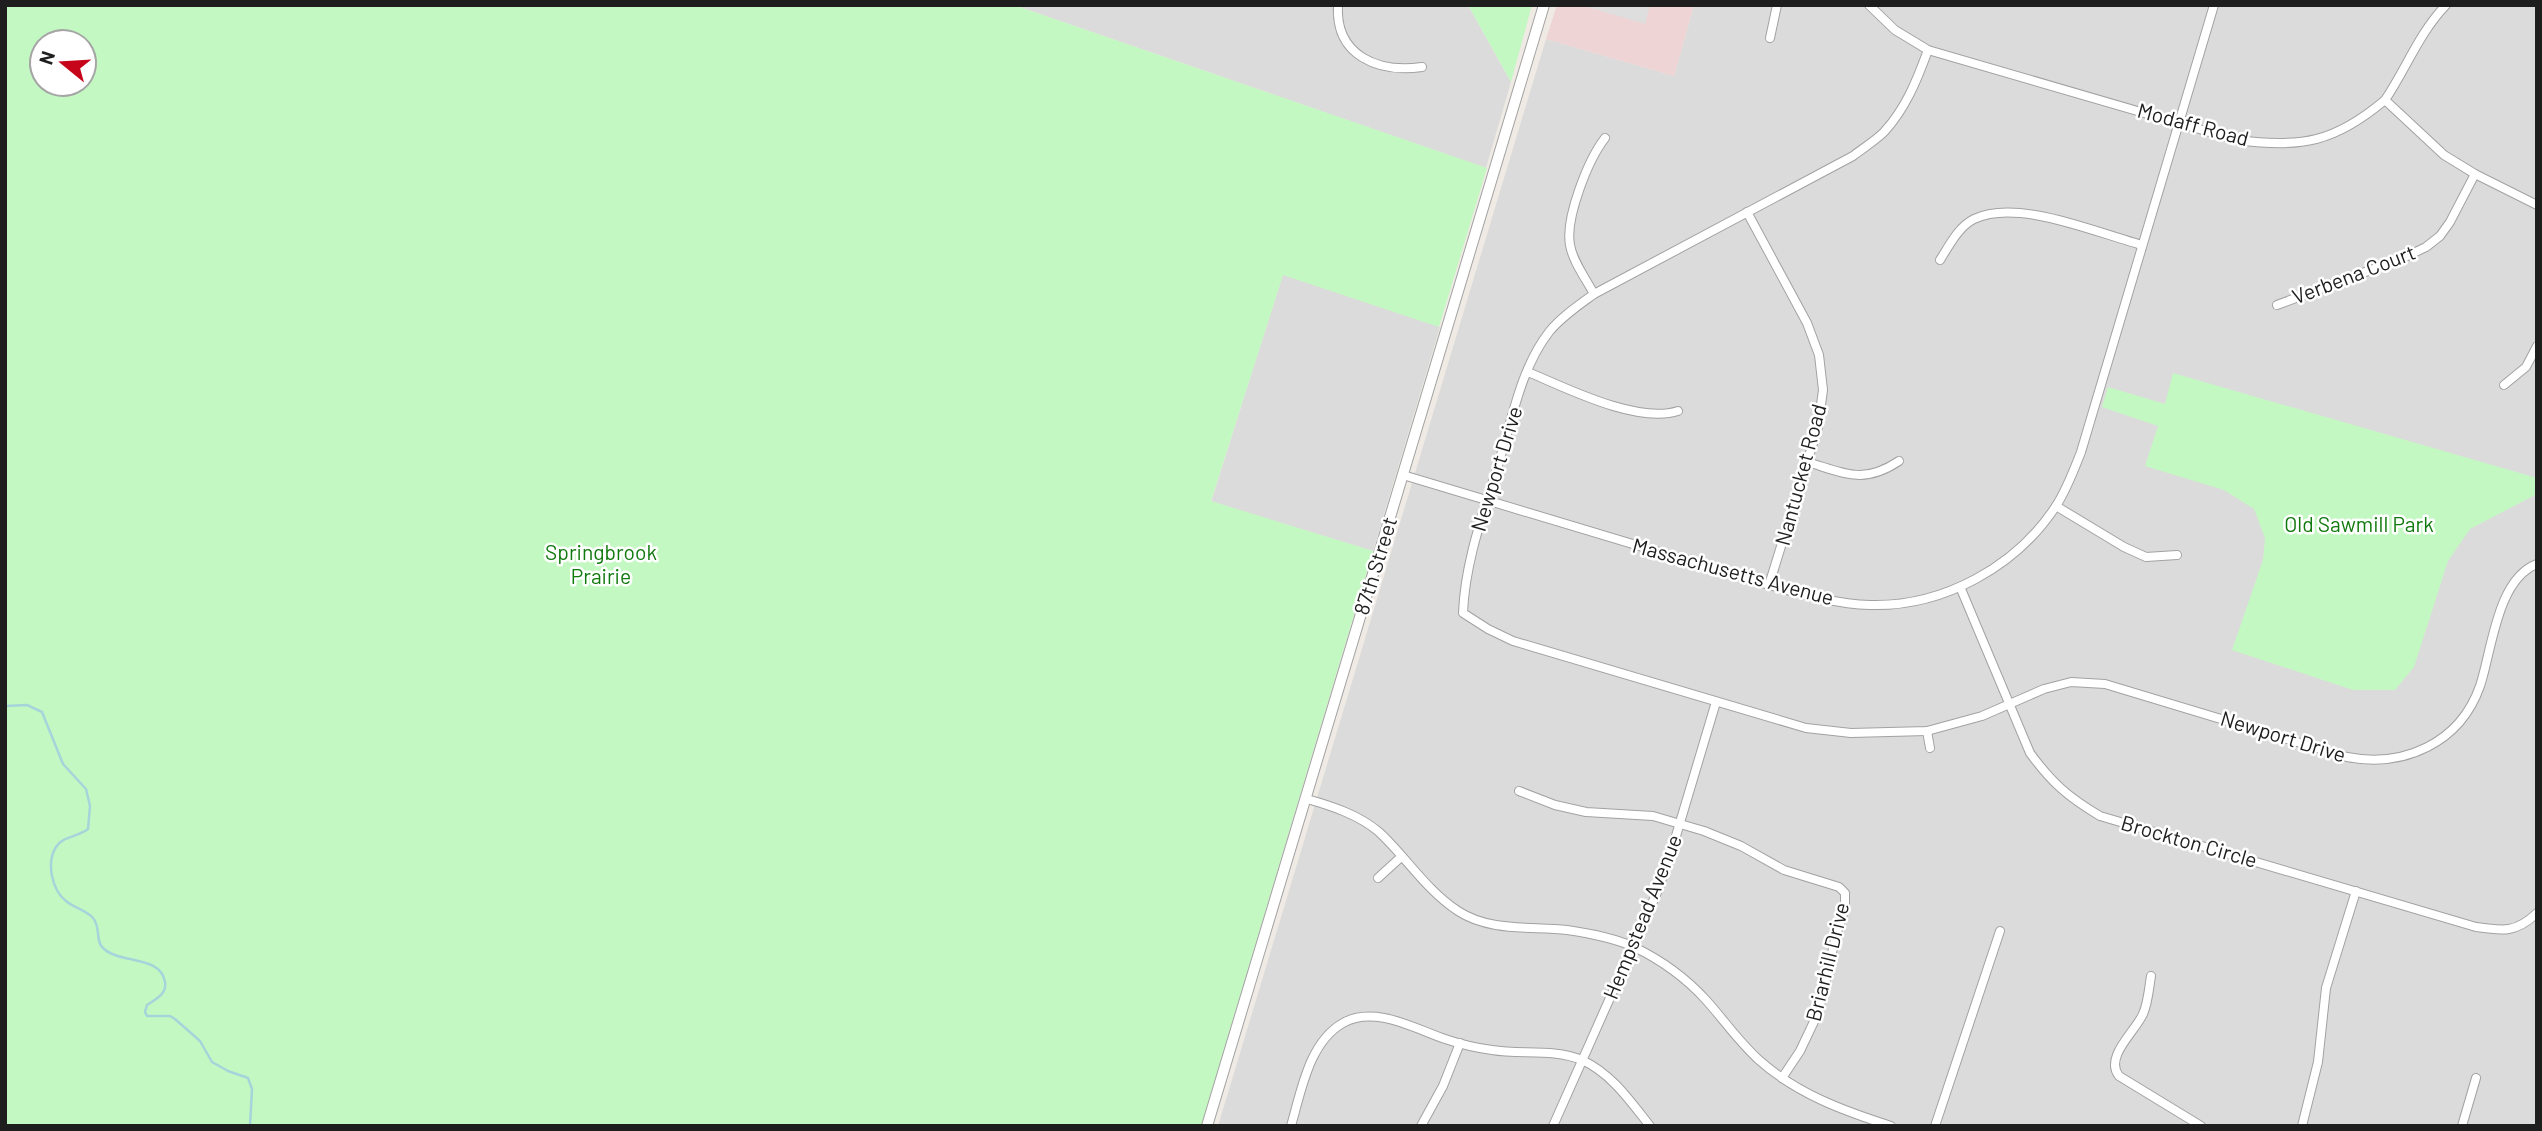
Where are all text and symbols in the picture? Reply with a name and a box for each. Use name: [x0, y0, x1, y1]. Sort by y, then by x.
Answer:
north arrow: [28, 28, 98, 98]
text: N: [33, 48, 59, 67]
street label: Modaff Road: [2135, 97, 2252, 150]
street label: Verbena Court: [2288, 239, 2419, 309]
street label: Nantucket Road: [1769, 401, 1830, 548]
street label: Newport Drive: [1465, 403, 1526, 534]
park label: Old Sawmill Park: [2284, 511, 2434, 536]
street label: 87th Street: [1348, 513, 1401, 618]
street label: Massachusetts Avenue: [1630, 532, 1837, 609]
park label: Springbrook Prairie: [545, 539, 657, 588]
street label: Newport Drive: [2218, 705, 2349, 766]
street label: Brockton Circle: [2118, 809, 2260, 872]
street label: Hempstead Avenue: [1597, 830, 1686, 1002]
street label: Briarhill Drive: [1800, 899, 1853, 1024]

